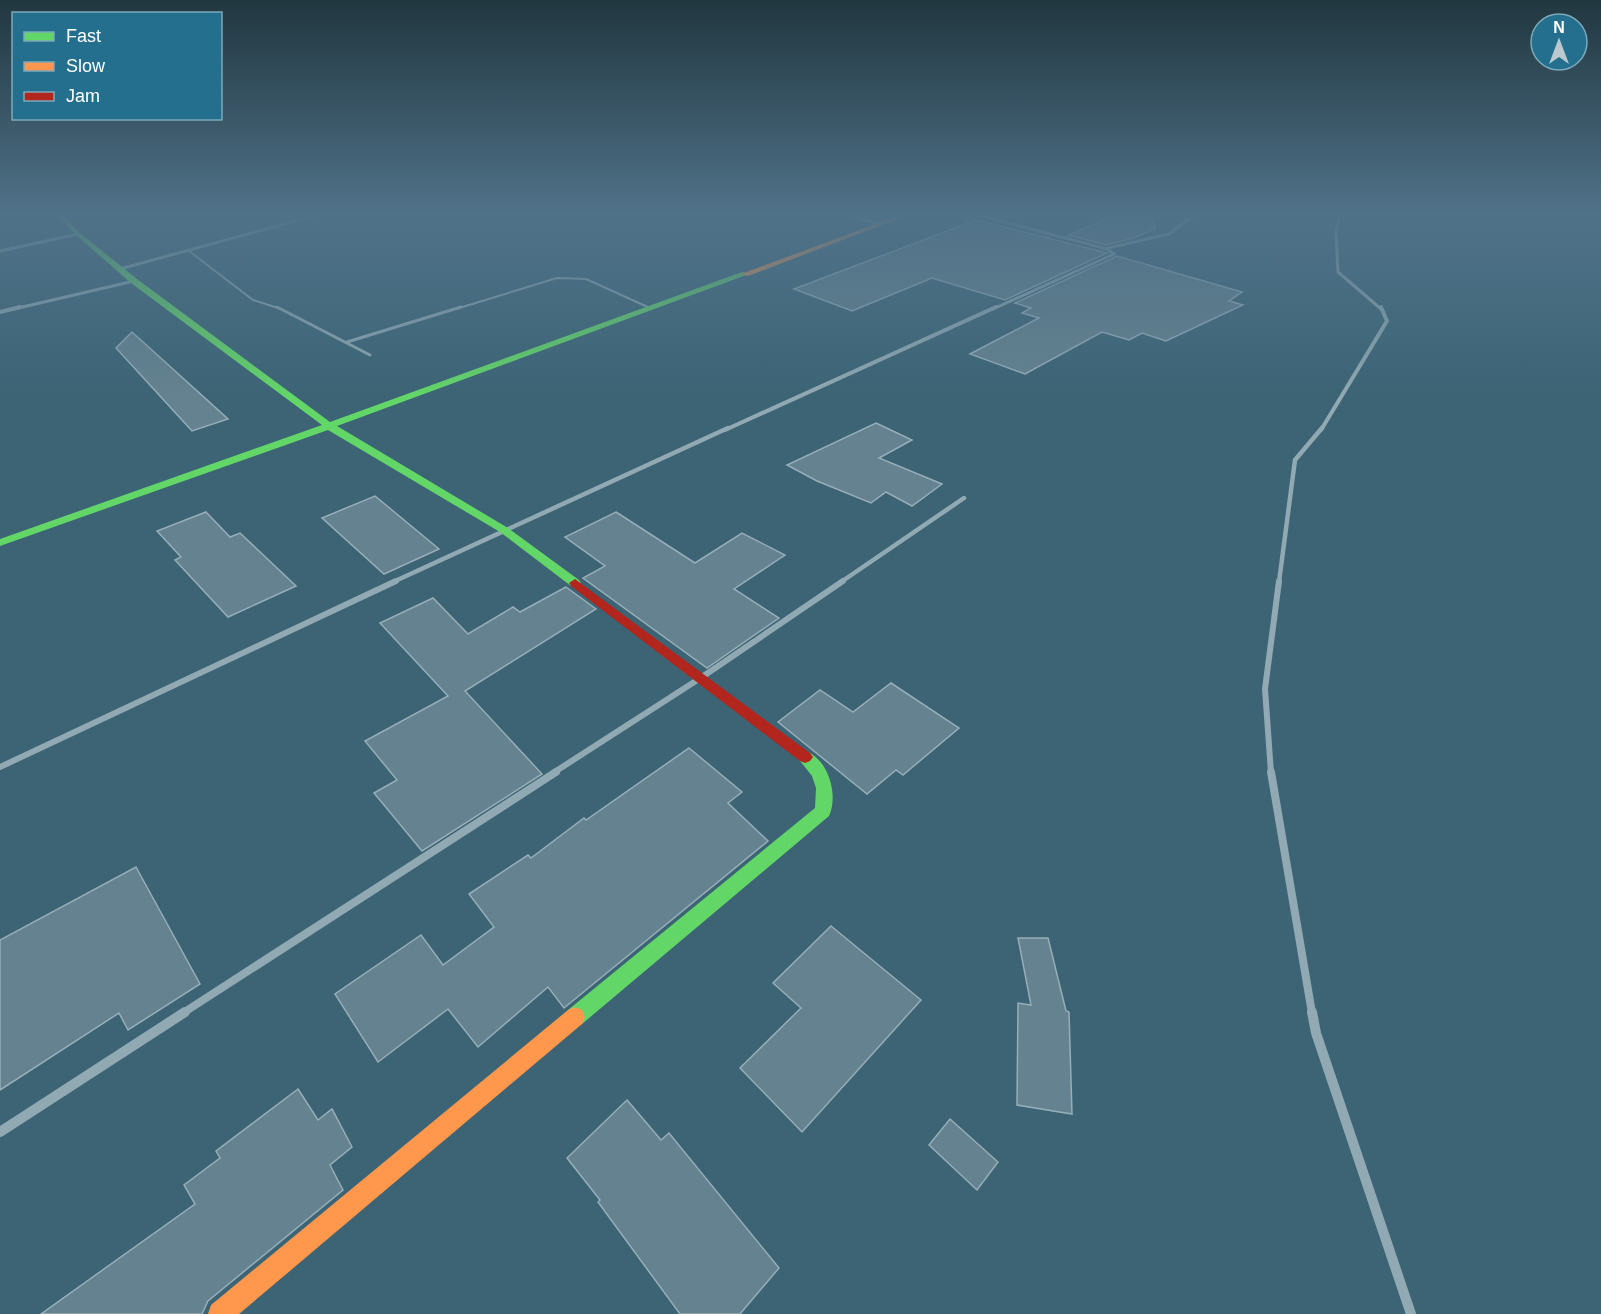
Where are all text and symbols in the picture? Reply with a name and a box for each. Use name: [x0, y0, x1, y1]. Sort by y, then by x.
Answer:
legend: [12, 12, 222, 120]
north arrow: [1529, 12, 1589, 72]
text: N: [1553, 19, 1565, 36]
text: Fast: [66, 26, 101, 46]
text: Slow: [66, 56, 106, 76]
text: Jam: [66, 86, 100, 106]

